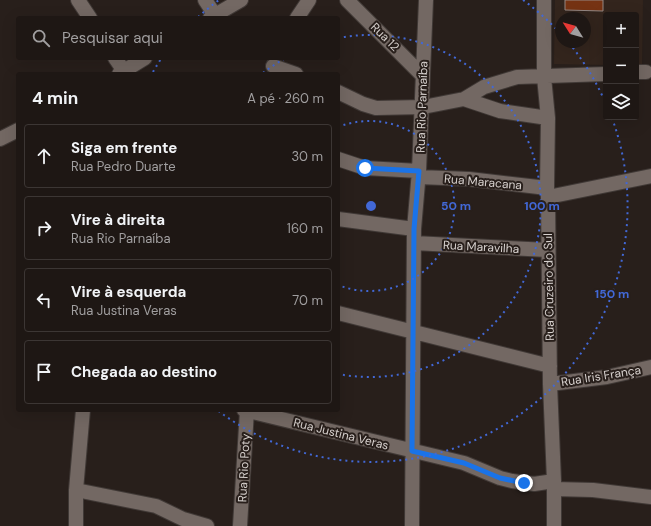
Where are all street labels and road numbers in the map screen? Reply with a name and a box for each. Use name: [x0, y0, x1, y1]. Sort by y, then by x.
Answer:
street label: Rua 12: [367, 19, 403, 55]
street label: Rua Rio Parnaíba: [412, 61, 432, 153]
street label: Rua Maracana: [443, 171, 523, 193]
street label: Rua Cruzeiro do Sul: [540, 233, 558, 341]
street label: Rua Maravilha: [442, 237, 520, 257]
street label: Rua Iris França: [560, 362, 642, 390]
street label: Rua Justina Veras: [292, 414, 390, 454]
street label: Rua Rio Poty: [234, 433, 254, 503]

